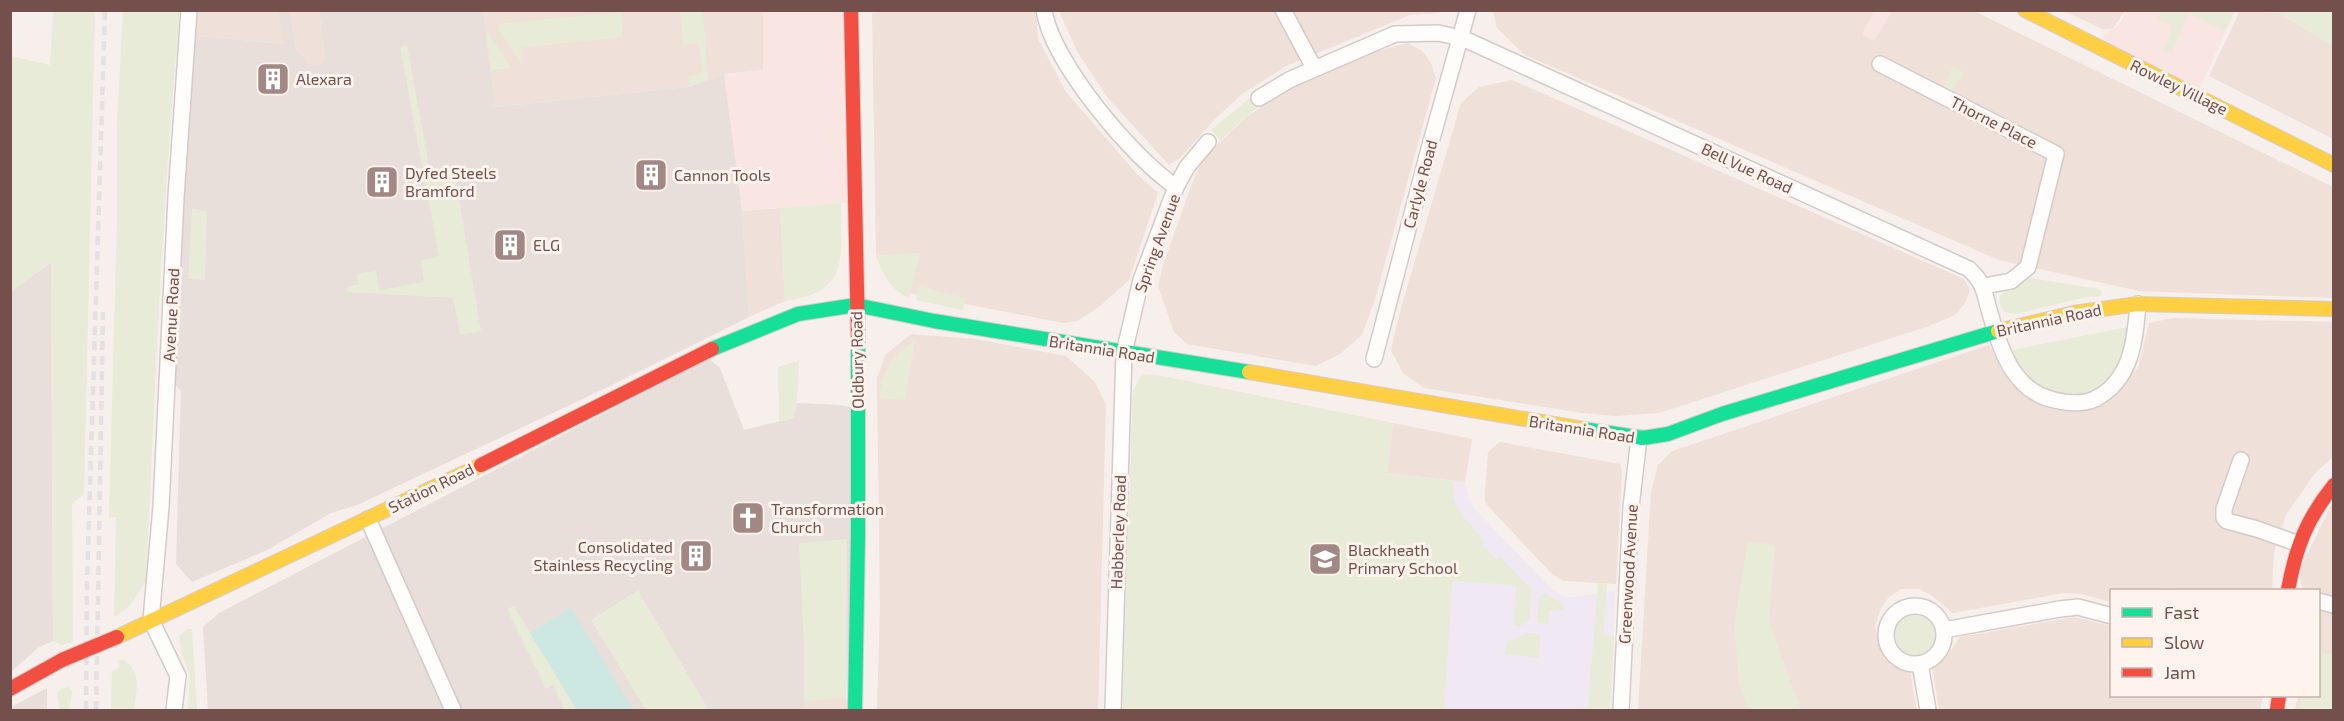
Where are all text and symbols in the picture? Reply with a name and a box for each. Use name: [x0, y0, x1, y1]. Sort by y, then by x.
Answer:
street label: Rowley Village: [2127, 55, 2231, 118]
building icon: Alexara: [255, 61, 291, 97]
place label: Alexara: [296, 69, 352, 88]
street label: Thorne Place: [1948, 92, 2041, 152]
street label: Carlyle Road: [1399, 137, 1440, 230]
street label: Bell Vue Road: [1699, 138, 1796, 197]
building icon: Cannon Tools: [633, 157, 669, 193]
place label: Dyfed Steels Bramford: [405, 163, 496, 200]
building icon: Dyfed Steels Bramford: [364, 164, 400, 200]
place label: Cannon Tools: [674, 165, 771, 184]
street label: Spring Avenue: [1130, 191, 1183, 295]
building icon: ELG: [492, 227, 528, 263]
place label: ELG: [533, 235, 560, 254]
street label: Avenue Road: [159, 268, 182, 362]
street label: Britannia Road: [1995, 299, 2103, 340]
street label: Oldbury Road: [846, 311, 867, 409]
street label: Britannia Road: [1048, 331, 1156, 366]
street label: Britannia Road: [1528, 411, 1636, 446]
street label: Station Road: [385, 459, 477, 516]
street label: Habberley Road: [1106, 474, 1129, 590]
place label: Transformation Church: [771, 499, 884, 536]
church icon: Transformation Church: [730, 500, 766, 536]
street label: Greenwood Avenue: [1614, 504, 1641, 644]
place label: Consolidated Stainless Recycling: [533, 537, 673, 574]
building icon: Consolidated Stainless Recycling: [678, 538, 714, 574]
place label: Blackheath Primary School: [1348, 540, 1458, 577]
school or university icon: Blackheath Primary School: [1307, 541, 1343, 577]
legend: [2110, 589, 2320, 697]
text: Fast: [2164, 601, 2199, 623]
text: Slow: [2164, 631, 2205, 653]
text: Jam: [2164, 661, 2196, 683]

